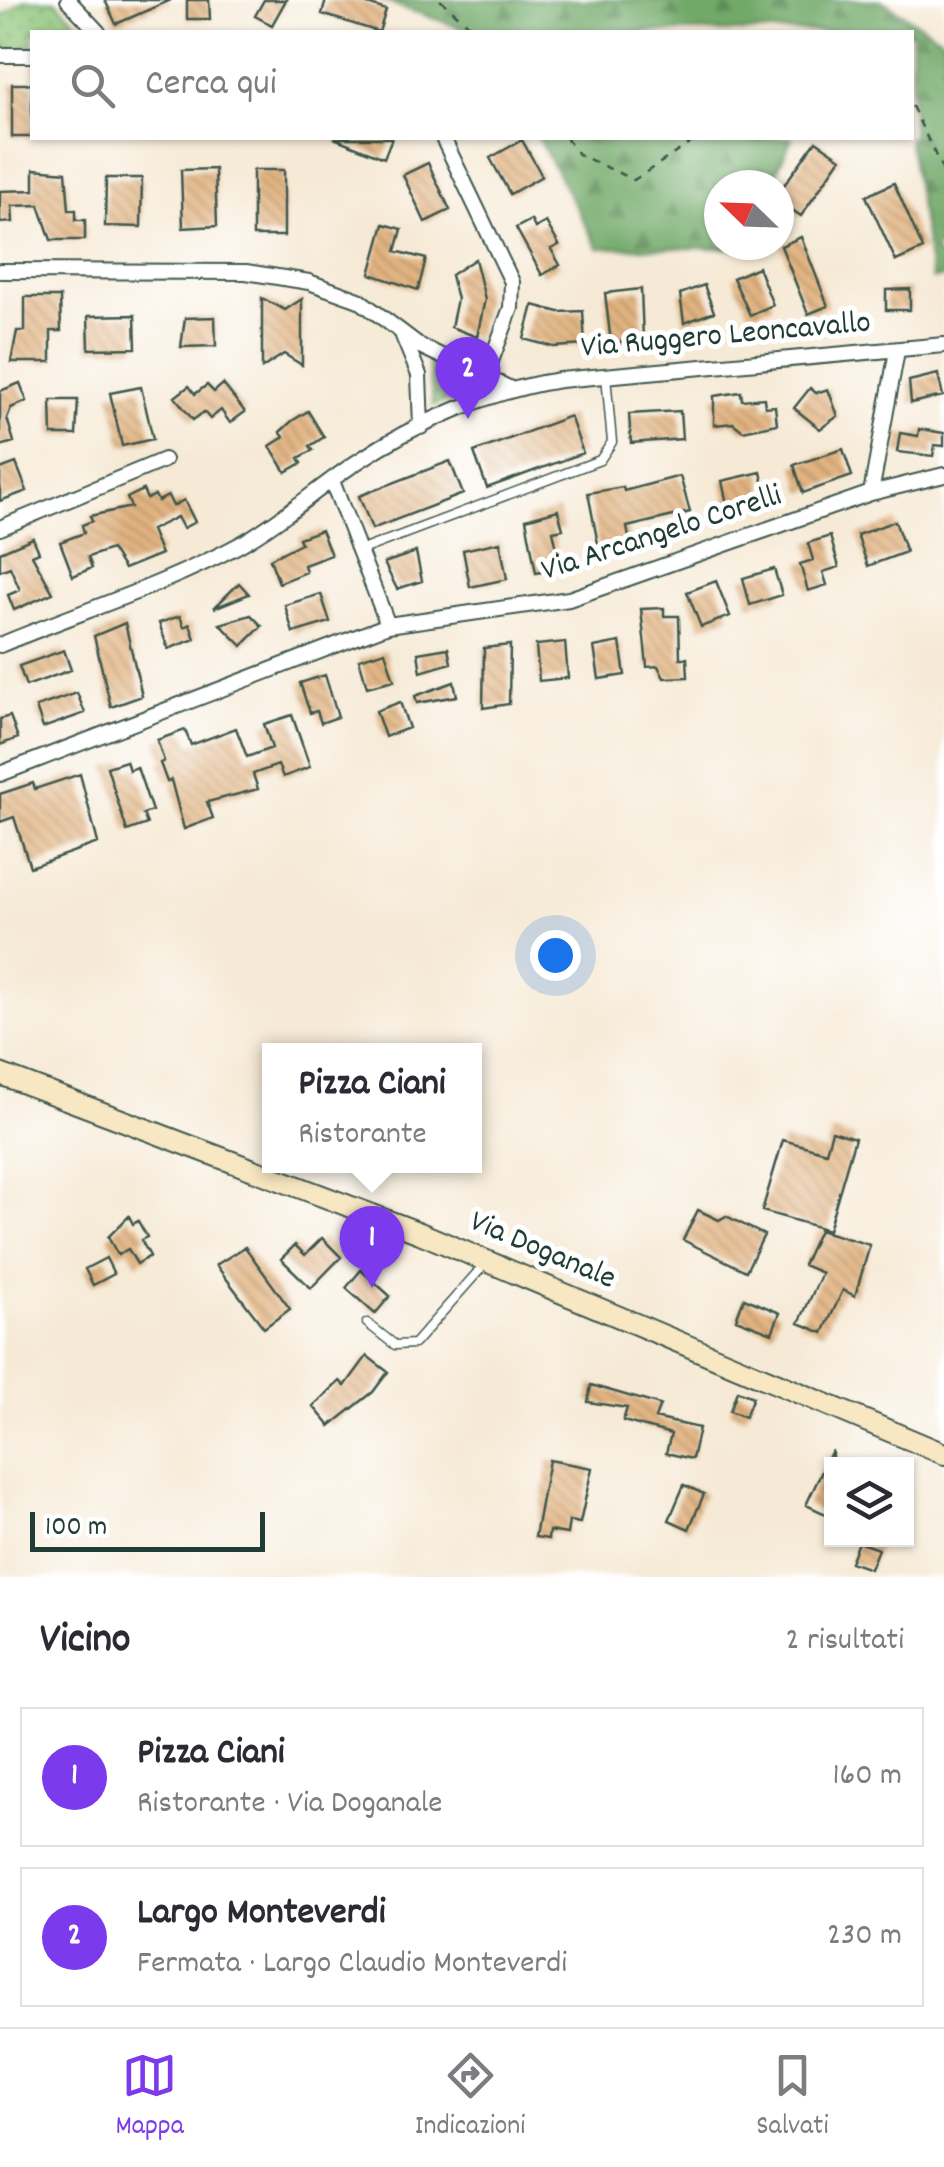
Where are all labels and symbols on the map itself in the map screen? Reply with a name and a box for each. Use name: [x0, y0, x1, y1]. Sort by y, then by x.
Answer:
north arrow: [704, 170, 794, 260]
street label: Via Ruggero Leoncavallo: [579, 301, 873, 373]
pin: 2: [436, 336, 500, 419]
street label: Via Arcangelo Corelli: [536, 474, 788, 595]
your location: [530, 930, 581, 981]
street label: Via Doganale: [462, 1201, 622, 1303]
pin: 1: [340, 1206, 404, 1288]
scale bar: [30, 1507, 265, 1552]

